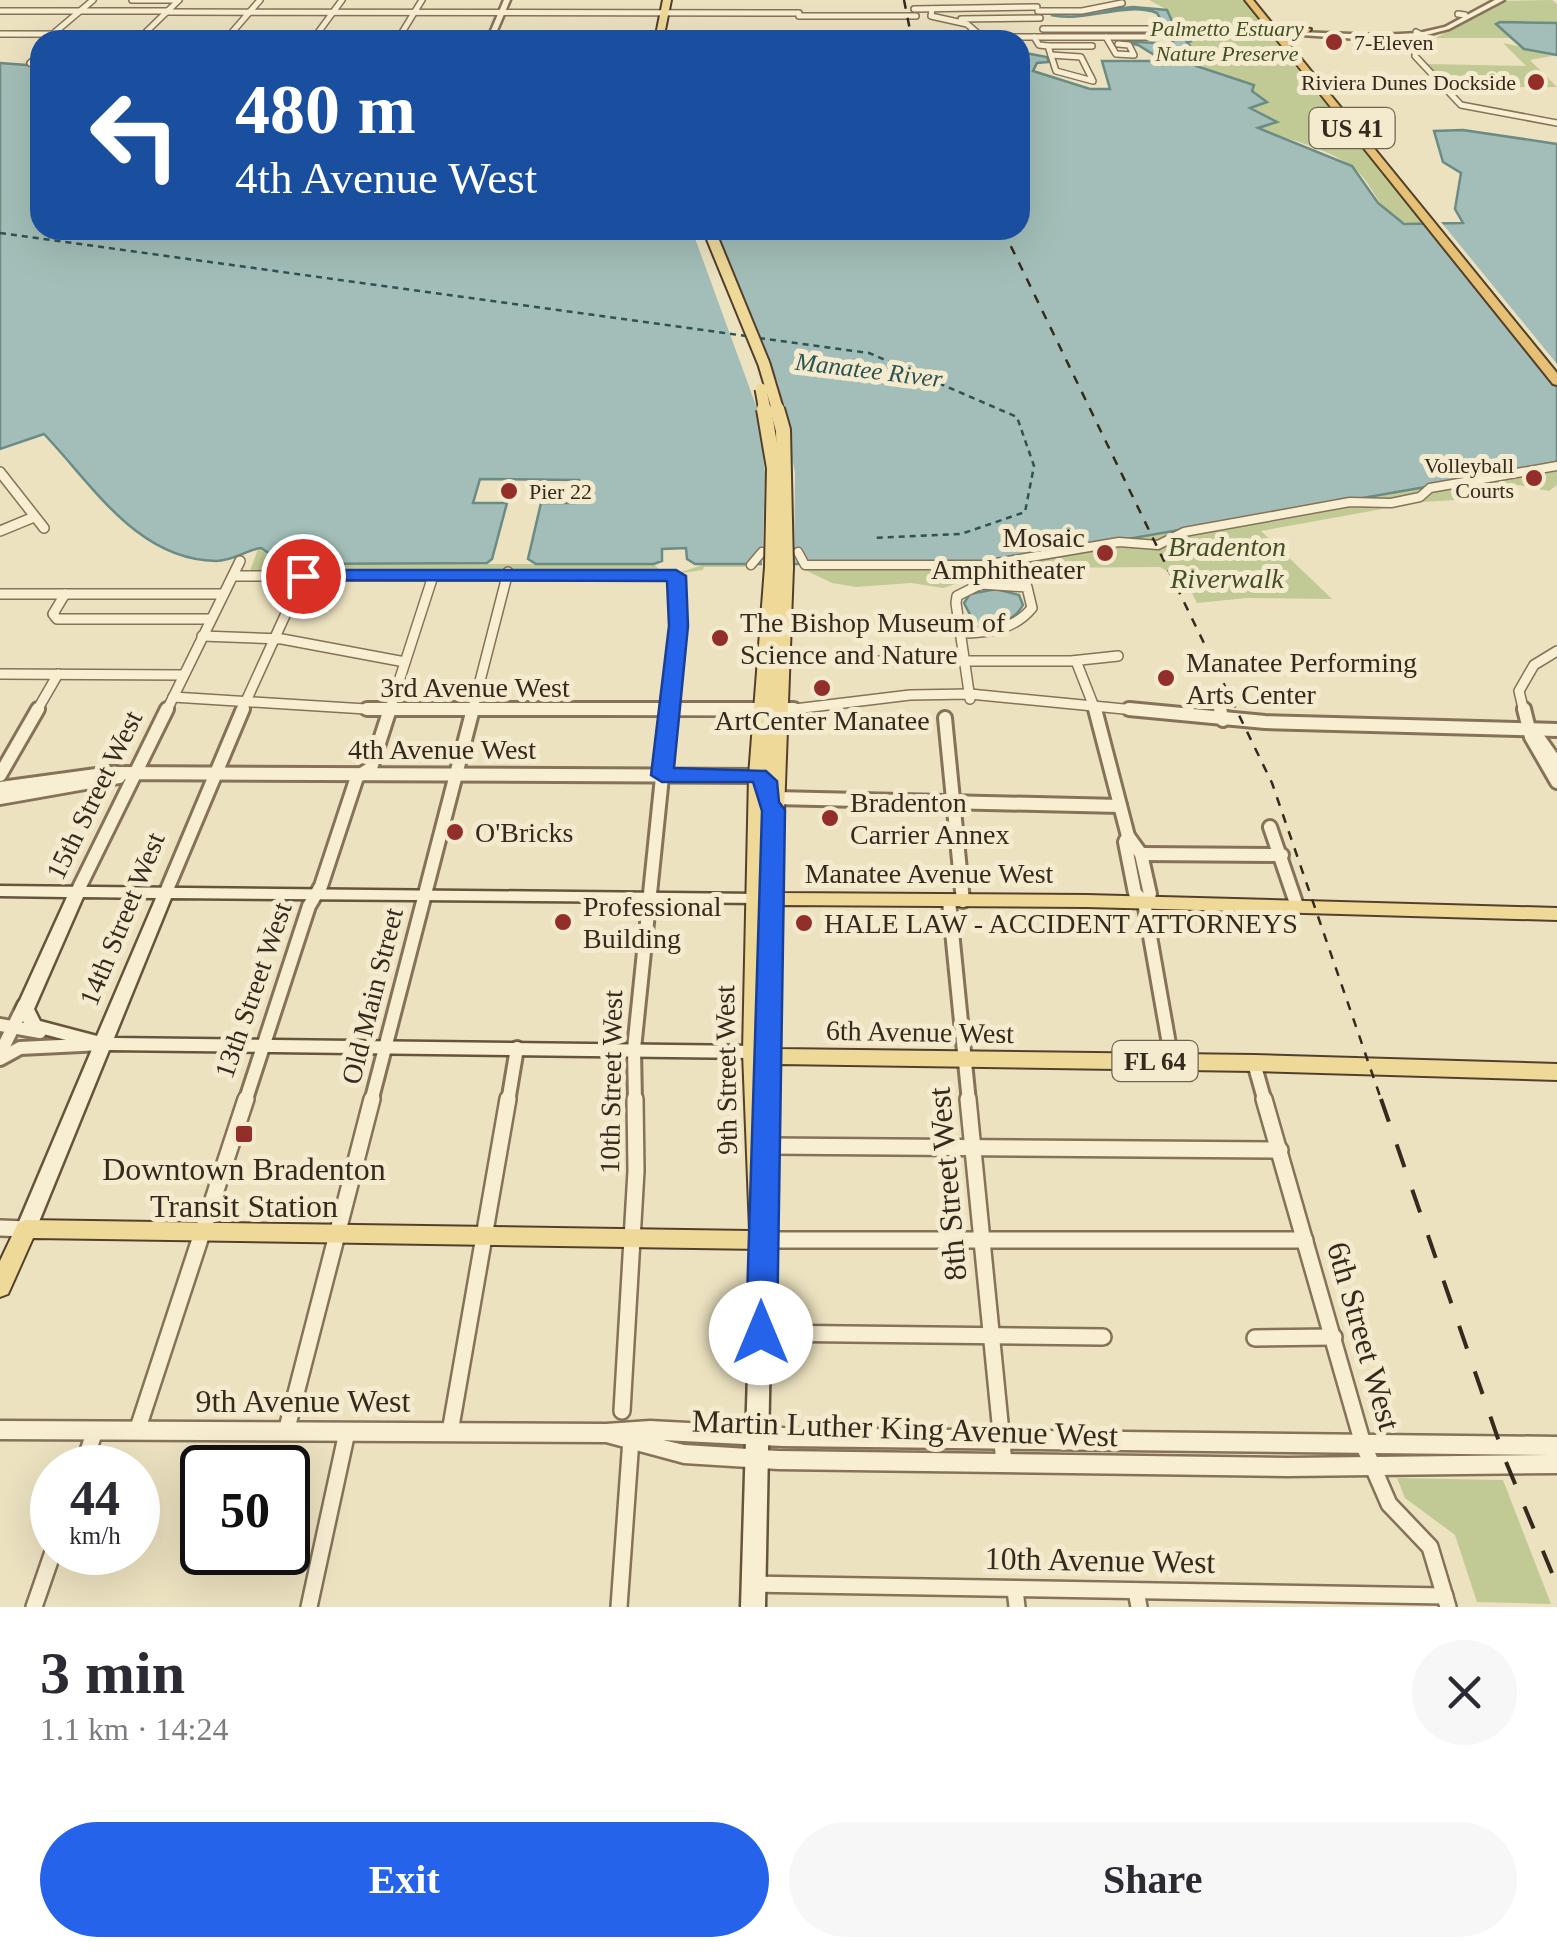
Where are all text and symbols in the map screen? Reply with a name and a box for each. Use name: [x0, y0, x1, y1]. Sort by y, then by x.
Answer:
park label: Palmetto Estuary Nature Preserve: [1149, 16, 1304, 66]
place label: 7-Eleven: [1354, 30, 1433, 55]
marker: 7-Eleven: [1323, 31, 1345, 53]
icon: left: [70, 70, 200, 200]
place label: Riviera Dunes Dockside: [1301, 70, 1516, 95]
text: 480 m: [235, 71, 416, 148]
marker: Riviera Dunes Dockside: [1525, 71, 1547, 93]
road number: US 41: [1310, 108, 1394, 148]
text: 4th Avenue West: [235, 153, 537, 203]
water label: Manatee River: [793, 347, 944, 392]
place label: Volleyball Courts: [1424, 453, 1514, 503]
marker: Volleyball Courts: [1523, 467, 1545, 489]
place label: Pier 22: [529, 479, 592, 504]
marker: Pier 22: [498, 480, 520, 502]
place label: Mosaic Amphitheater: [931, 522, 1086, 585]
park label: Bradenton Riverwalk: [1168, 531, 1286, 594]
pin: [261, 534, 346, 619]
marker: Mosaic Amphitheater: [1094, 542, 1116, 564]
icon: arrive: [276, 549, 331, 604]
place label: The Bishop Museum of Science and Nature: [740, 607, 1006, 670]
marker: The Bishop Museum of Science and Nature: [709, 627, 731, 649]
place label: Manatee Performing Arts Center: [1186, 647, 1417, 710]
marker: Manatee Performing Arts Center: [1155, 667, 1177, 689]
street label: 3rd Avenue West: [380, 672, 570, 703]
marker: ArtCenter Manatee: [811, 677, 833, 699]
street label: 15th Street West: [40, 705, 148, 884]
place label: ArtCenter Manatee: [714, 705, 930, 736]
street label: 4th Avenue West: [348, 734, 536, 765]
place label: Bradenton Carrier Annex: [850, 787, 1009, 850]
marker: Bradenton Carrier Annex: [819, 807, 841, 829]
place label: O'Bricks: [475, 817, 573, 848]
marker: O'Bricks: [444, 821, 466, 843]
street label: 14th Street West: [73, 828, 171, 1010]
street label: Manatee Avenue West: [805, 858, 1054, 889]
place label: Professional Building: [583, 891, 722, 954]
street label: 13th Street West: [208, 898, 298, 1082]
street label: Old Main Street: [335, 905, 409, 1087]
place label: HALE LAW - ACCIDENT ATTORNEYS: [824, 908, 1298, 939]
marker: Professional Building: [552, 911, 574, 933]
marker: HALE LAW - ACCIDENT ATTORNEYS: [793, 912, 815, 934]
street label: 9th Street West: [709, 985, 743, 1155]
street label: 10th Street West: [594, 990, 628, 1174]
street label: 6th Avenue West: [826, 1015, 1014, 1049]
road number: FL 64: [1112, 1041, 1198, 1081]
street label: 8th Street West: [921, 1086, 973, 1282]
marker: Downtown Bradenton Transit Station: [233, 1123, 255, 1145]
place label: Downtown Bradenton Transit Station: [102, 1151, 386, 1224]
street label: 6th Street West: [1320, 1238, 1408, 1434]
position arrow: [709, 1281, 813, 1385]
street label: 9th Avenue West: [196, 1383, 411, 1419]
street label: Martin Luther King Avenue West: [691, 1403, 1119, 1453]
speed limit sign: 50: [180, 1445, 310, 1575]
text: 44: [70, 1470, 120, 1526]
text: km/h: [69, 1522, 121, 1549]
street label: 10th Avenue West: [984, 1540, 1216, 1580]
text: 3 min: [40, 1640, 185, 1706]
button: close: [1412, 1640, 1517, 1745]
text: 1.1 km · 14:24: [40, 1711, 228, 1747]
button: Exit: [40, 1822, 769, 1937]
button: Share: [789, 1822, 1517, 1937]

